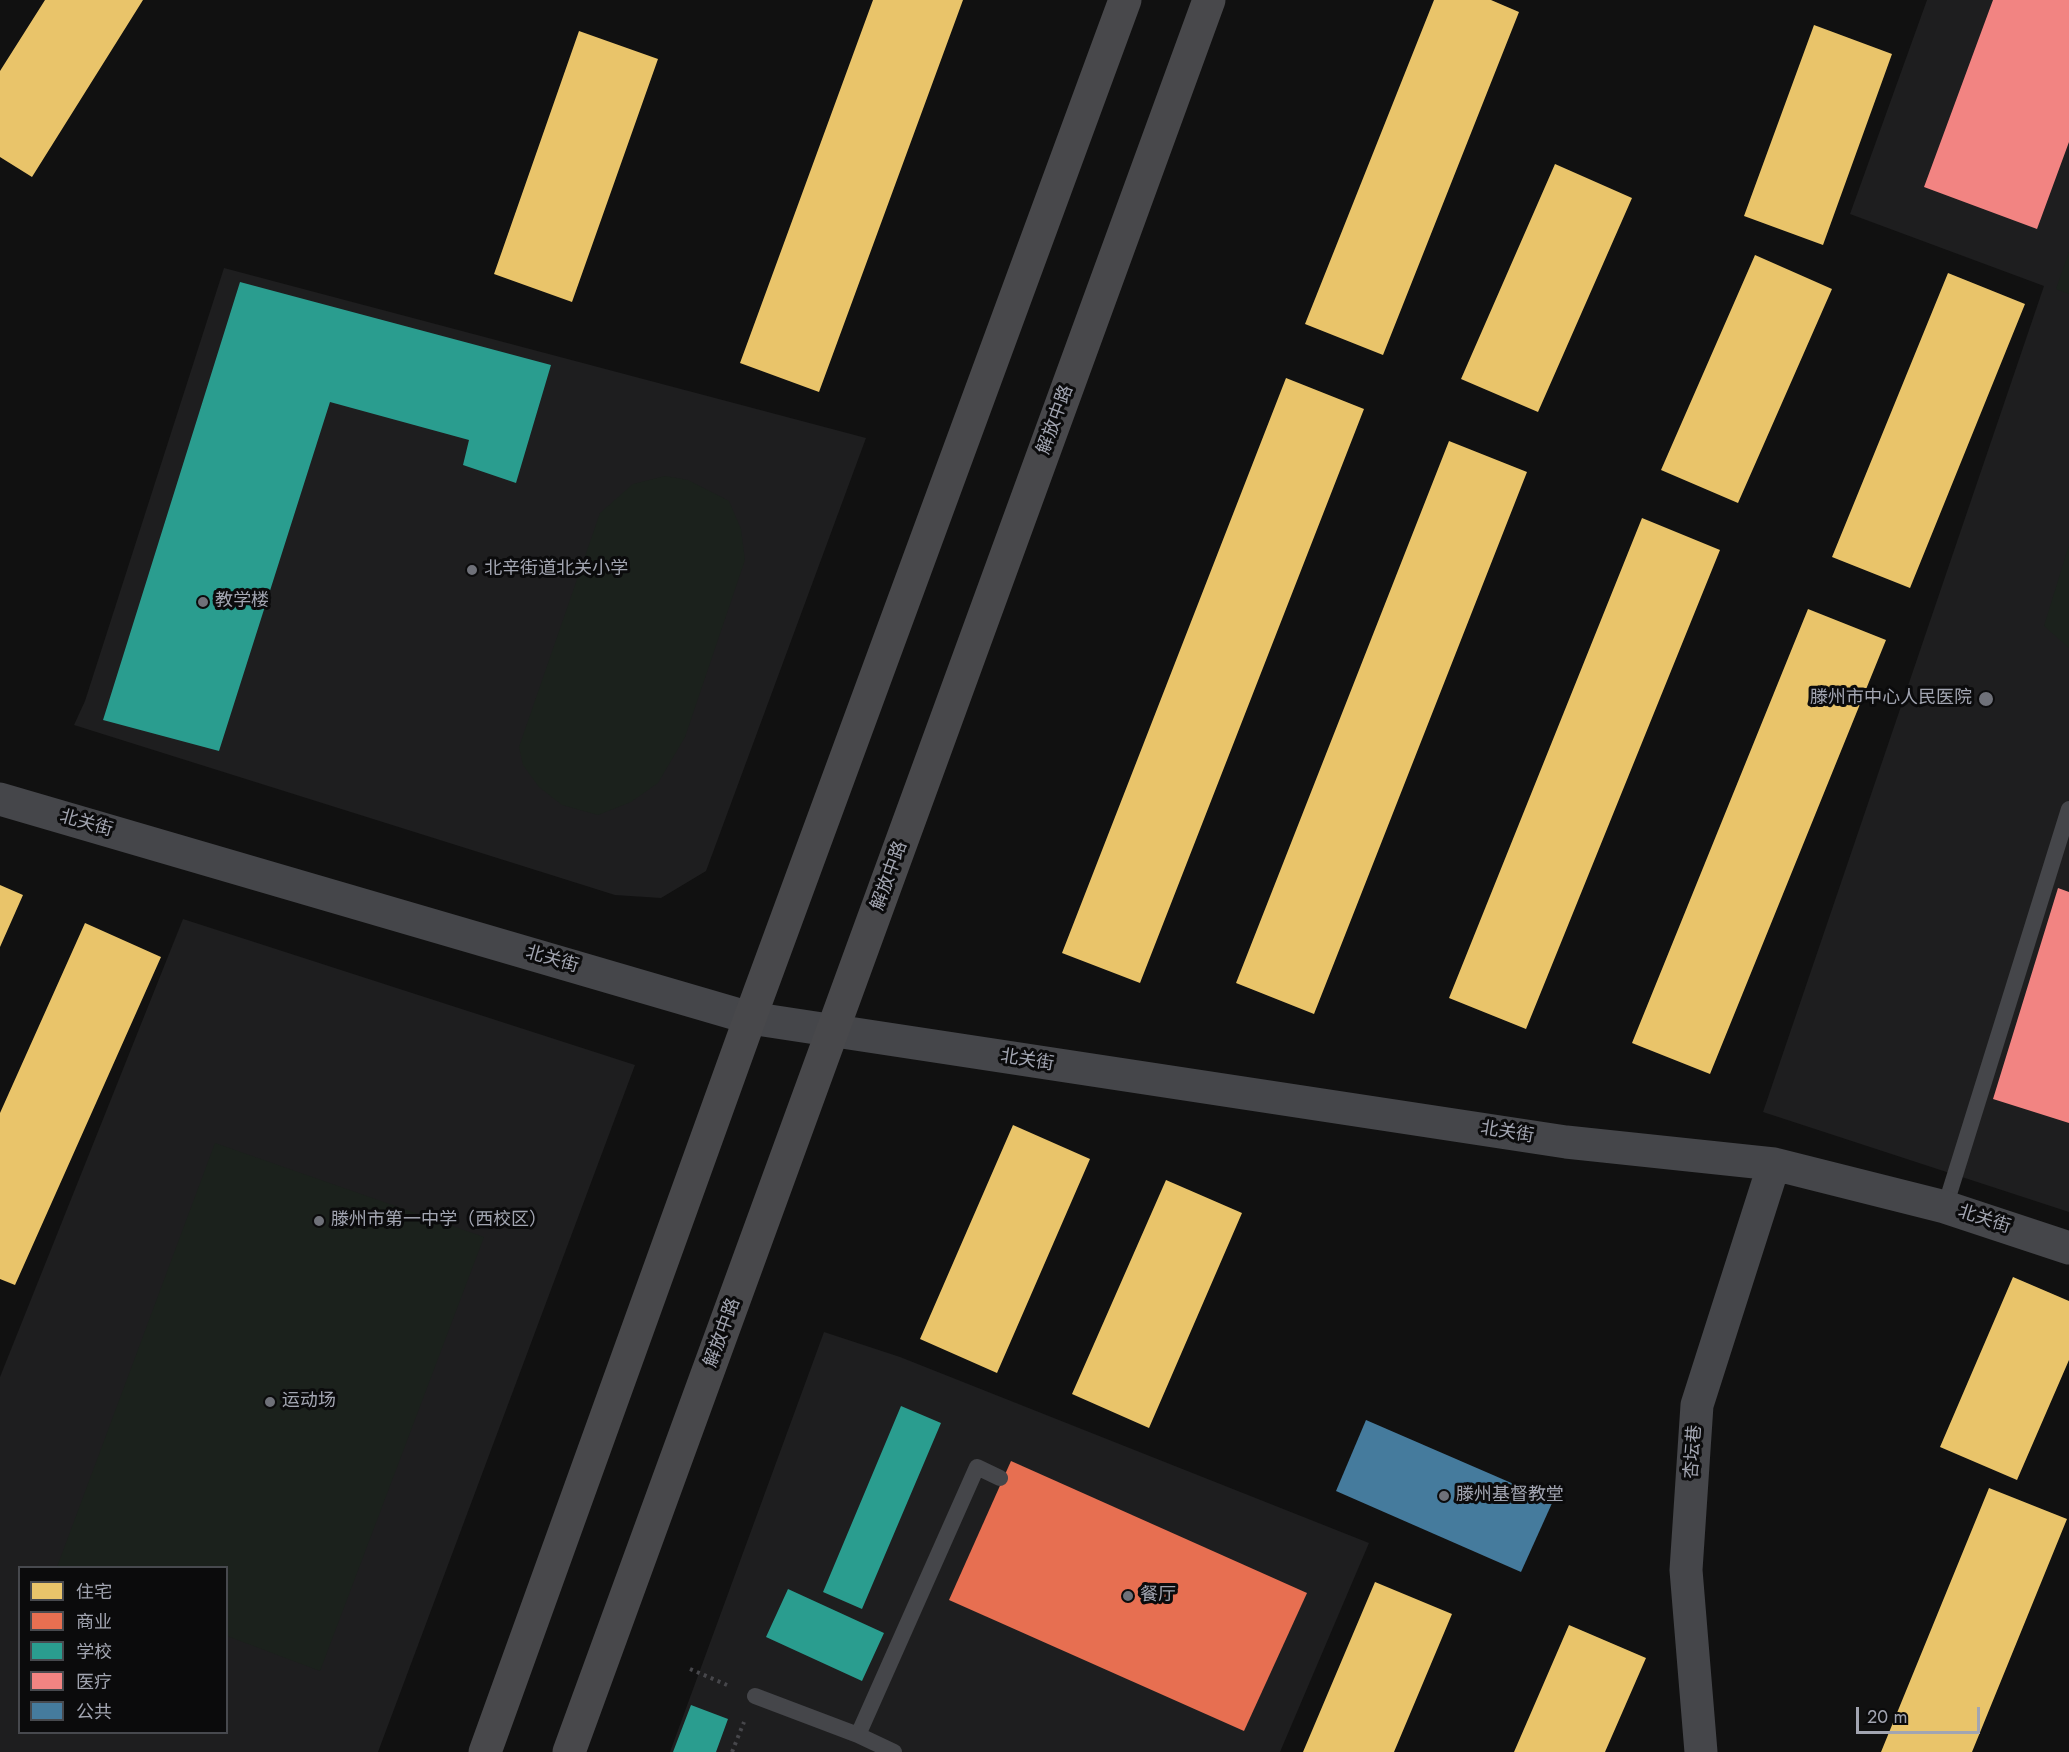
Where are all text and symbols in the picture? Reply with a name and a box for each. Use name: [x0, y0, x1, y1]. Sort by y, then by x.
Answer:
street label: 解放中路: [1034, 382, 1078, 458]
place label: 北辛街道北关小学: [484, 559, 628, 581]
marker: 北辛街道北关小学: [465, 563, 479, 577]
place label: 教学楼: [215, 591, 269, 613]
marker: 教学楼: [196, 595, 210, 609]
place label: 滕州市中心人民医院: [1810, 688, 1972, 710]
marker: 滕州市中心人民医院: [1977, 690, 1995, 708]
street label: 北关街: [57, 806, 115, 842]
street label: 解放中路: [868, 838, 912, 914]
street label: 北关街: [523, 942, 581, 978]
street label: 北关街: [999, 1046, 1055, 1076]
street label: 北关街: [1479, 1118, 1535, 1148]
street label: 北关街: [1955, 1201, 2013, 1239]
place label: 滕州市第一中学（西校区）: [331, 1210, 547, 1232]
marker: 滕州市第一中学（西校区）: [312, 1214, 326, 1228]
street label: 解放中路: [701, 1295, 745, 1371]
place label: 运动场: [282, 1391, 336, 1413]
marker: 运动场: [263, 1395, 277, 1409]
street label: 杏坛巷: [1681, 1424, 1707, 1480]
place label: 滕州基督教堂: [1456, 1485, 1564, 1507]
marker: 滕州基督教堂: [1437, 1489, 1451, 1503]
legend: [18, 1566, 228, 1734]
text: 住宅: [76, 1579, 112, 1605]
place label: 餐厅: [1140, 1585, 1176, 1607]
marker: 餐厅: [1121, 1589, 1135, 1603]
text: 商业: [76, 1609, 112, 1635]
text: 学校: [76, 1639, 112, 1665]
text: 医疗: [76, 1669, 112, 1695]
scale bar: [1859, 1695, 1984, 1733]
text: 公共: [76, 1699, 112, 1725]
text: 20 m: [1867, 1704, 1907, 1730]

